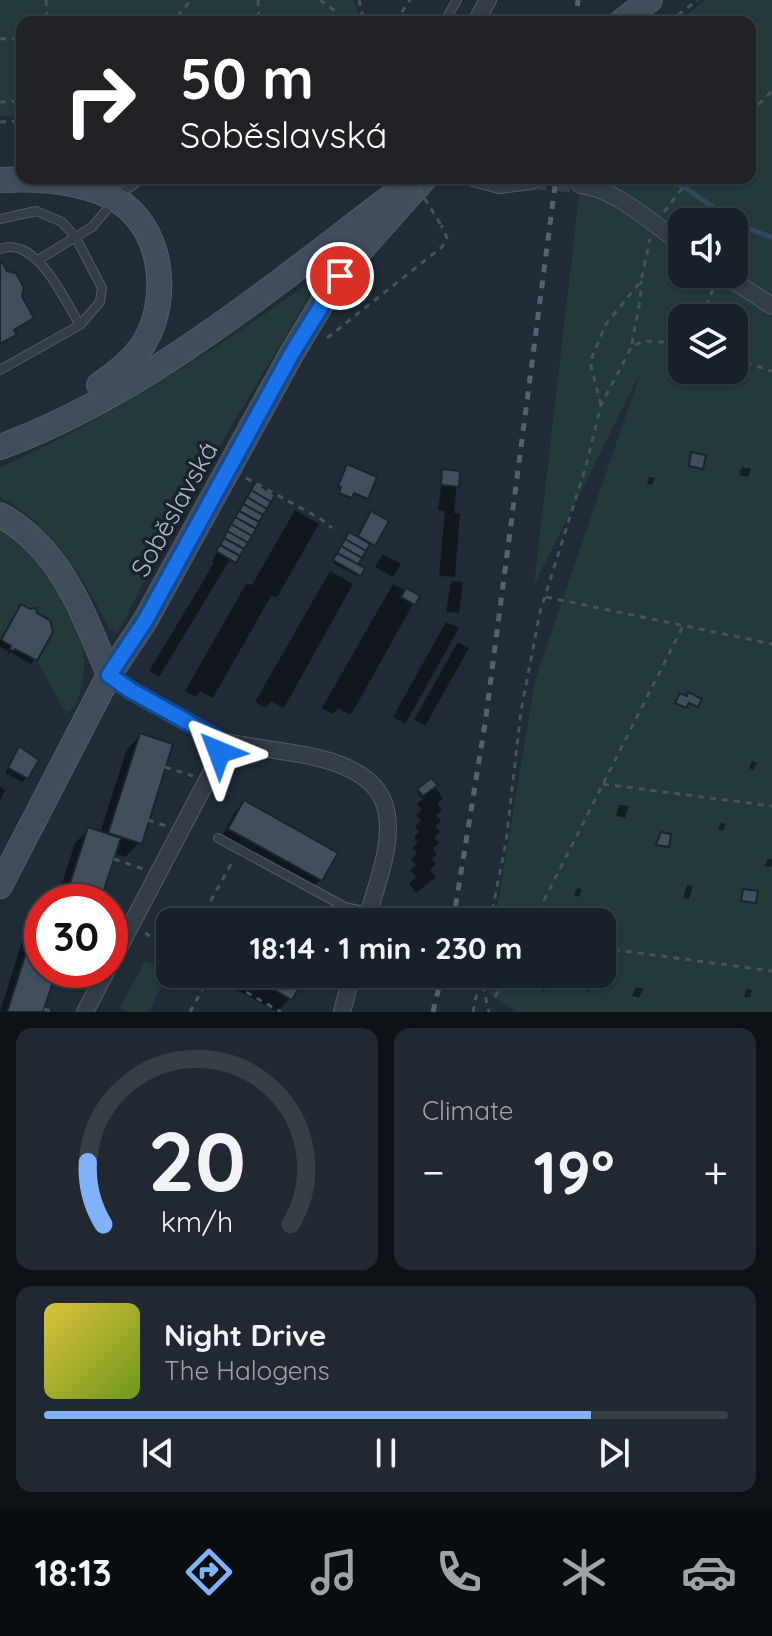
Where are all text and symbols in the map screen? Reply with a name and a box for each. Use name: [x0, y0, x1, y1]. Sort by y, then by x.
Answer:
text: 50 m: [180, 43, 314, 113]
icon: right: [48, 48, 152, 152]
text: Soběslavská: [180, 112, 387, 157]
map controls: [668, 208, 748, 384]
button: sound: [668, 208, 748, 288]
pin: [306, 242, 374, 310]
icon: arrive: [318, 254, 362, 298]
button: layers: [668, 304, 748, 384]
street label: Soběslavská: [123, 436, 225, 582]
position arrow: [177, 710, 261, 794]
speed limit sign: 30: [24, 884, 128, 988]
text: 18:14 · 1 min · 230 m: [250, 929, 522, 967]
text: Climate: [422, 1094, 513, 1127]
text: 20: [148, 1108, 246, 1212]
text: 19°: [534, 1134, 615, 1209]
text: −: [422, 1144, 445, 1199]
text: +: [703, 1144, 728, 1199]
text: km/h: [161, 1203, 233, 1239]
text: Night Drive: [164, 1316, 326, 1354]
text: The Halogens: [164, 1354, 330, 1387]
icon: previous: [136, 1431, 180, 1475]
icon: pause: [364, 1431, 408, 1475]
icon: next: [592, 1431, 636, 1475]
icon: directions: [181, 1544, 237, 1600]
icon: music: [306, 1544, 362, 1600]
icon: phone: [431, 1544, 487, 1600]
icon: climate: [556, 1544, 612, 1600]
icon: car: [681, 1544, 737, 1600]
text: 18:13: [35, 1550, 111, 1595]

